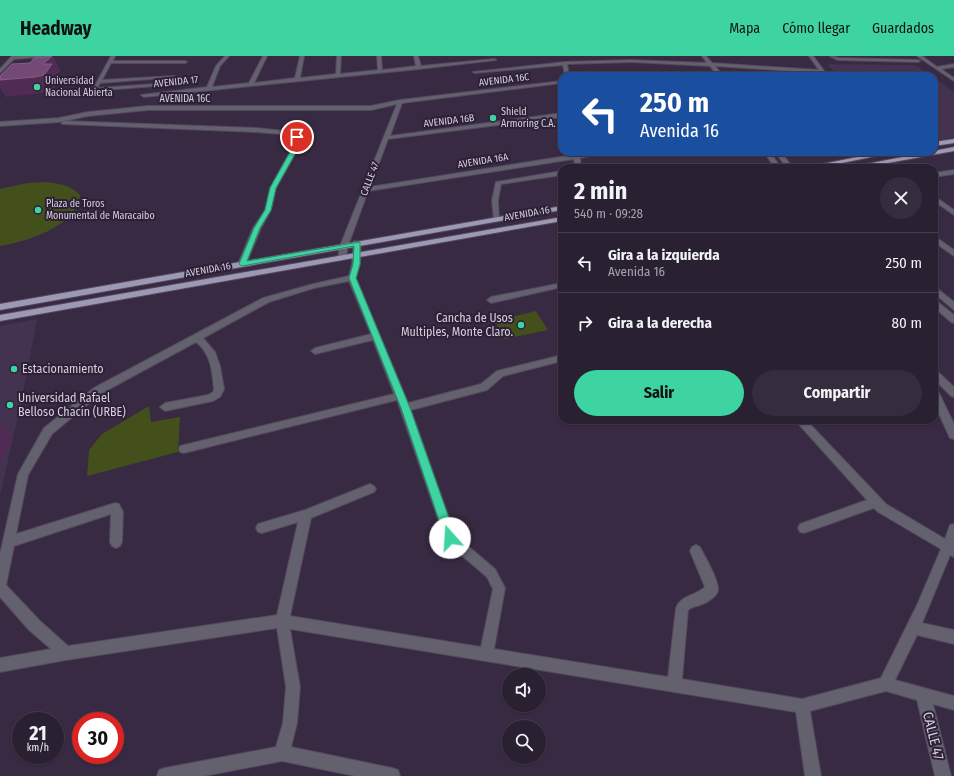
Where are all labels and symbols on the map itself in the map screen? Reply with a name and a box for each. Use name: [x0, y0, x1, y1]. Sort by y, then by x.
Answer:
street label: AVENIDA 16C: [478, 71, 530, 89]
street label: AVENIDA 17: [153, 74, 199, 90]
place label: Universidad Nacional Abierta: [45, 75, 113, 99]
marker: Universidad Nacional Abierta: [32, 82, 42, 92]
street label: AVENIDA 16C: [160, 93, 210, 105]
place label: Shield Armoring C.A.: [501, 106, 556, 130]
street label: AVENIDA 16B: [423, 112, 476, 130]
marker: Shield Armoring C.A.: [488, 113, 498, 123]
pin: [280, 120, 314, 154]
street label: AVENIDA 16A: [457, 151, 510, 171]
street label: CALLE 47: [358, 161, 382, 197]
place label: Plaza de Toros Monumental de Maracaibo: [46, 198, 155, 222]
street label: AVENIDA 16: [503, 204, 551, 224]
marker: Plaza de Toros Monumental de Maracaibo: [33, 205, 43, 215]
street label: AVENIDA 16: [184, 260, 232, 280]
place label: Cancha de Usos Multiples, Monte Claro.: [401, 311, 513, 339]
marker: Cancha de Usos Multiples, Monte Claro.: [516, 320, 526, 330]
place label: Estacionamiento: [22, 362, 104, 376]
marker: Estacionamiento: [9, 364, 19, 374]
place label: Universidad Rafael Belloso Chacín (URBE): [18, 391, 126, 419]
marker: Universidad Rafael Belloso Chacín (URBE): [5, 400, 15, 410]
position arrow: [429, 517, 471, 559]
street label: CALLE 47: [919, 710, 947, 762]
speed limit sign: 30: [72, 712, 124, 764]

